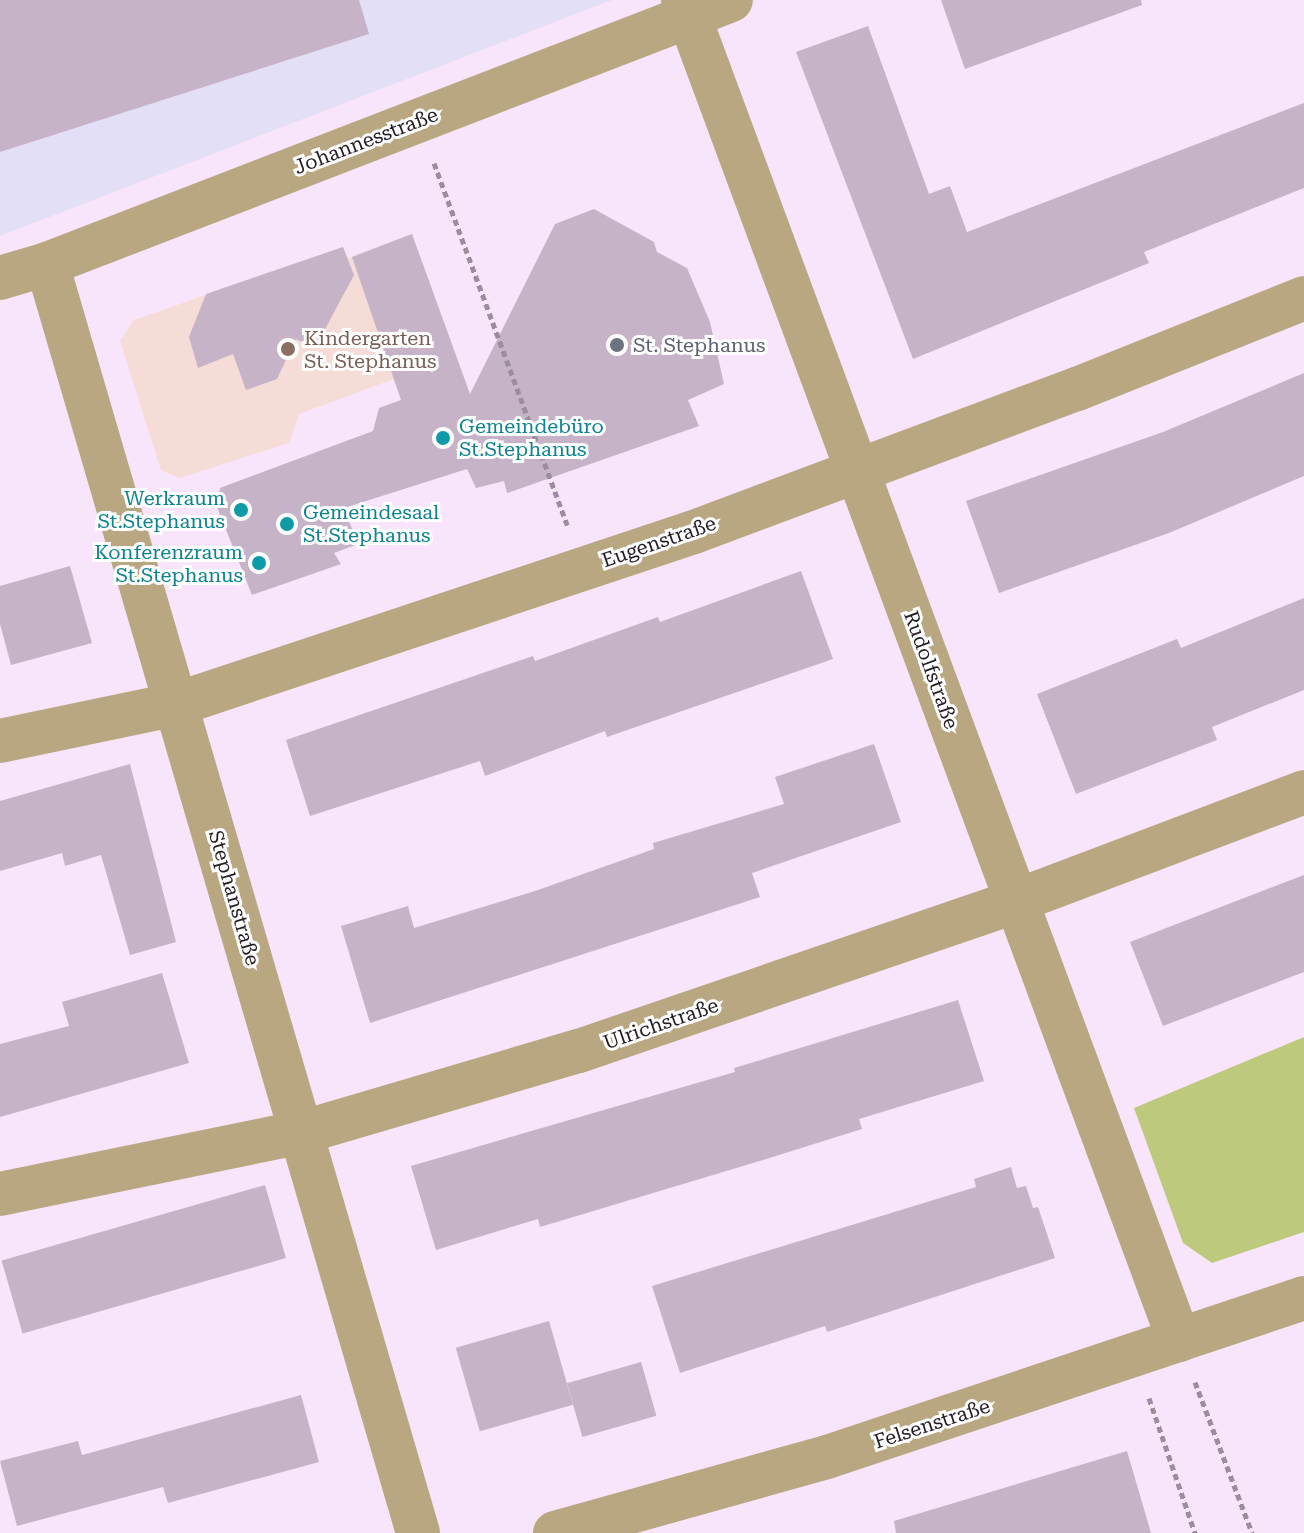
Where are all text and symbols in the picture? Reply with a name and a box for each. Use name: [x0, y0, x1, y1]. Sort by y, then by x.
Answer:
street label: Johannesstraße: [291, 102, 441, 180]
place label: Kindergarten St. Stephanus: [304, 326, 437, 373]
place label: St. Stephanus: [633, 333, 766, 357]
marker: St. Stephanus: [608, 336, 626, 354]
marker: Kindergarten St. Stephanus: [279, 340, 297, 358]
place label: Gemeindebüro St.Stephanus: [459, 414, 604, 461]
marker: Gemeindebüro St.Stephanus: [434, 429, 452, 447]
place label: Werkraum St.Stephanus: [97, 486, 225, 533]
place label: Gemeindesaal St.Stephanus: [303, 500, 439, 547]
marker: Werkraum St.Stephanus: [232, 501, 250, 519]
street label: Eugenstraße: [599, 511, 719, 573]
marker: Gemeindesaal St.Stephanus: [278, 515, 296, 533]
place label: Konferenzraum St.Stephanus: [94, 540, 243, 587]
marker: Konferenzraum St.Stephanus: [250, 554, 268, 572]
street label: Rudolfstraße: [898, 608, 964, 732]
street label: Stephanstraße: [203, 828, 265, 968]
street label: Ulrichstraße: [600, 993, 722, 1055]
street label: Felsenstraße: [871, 1394, 993, 1454]

